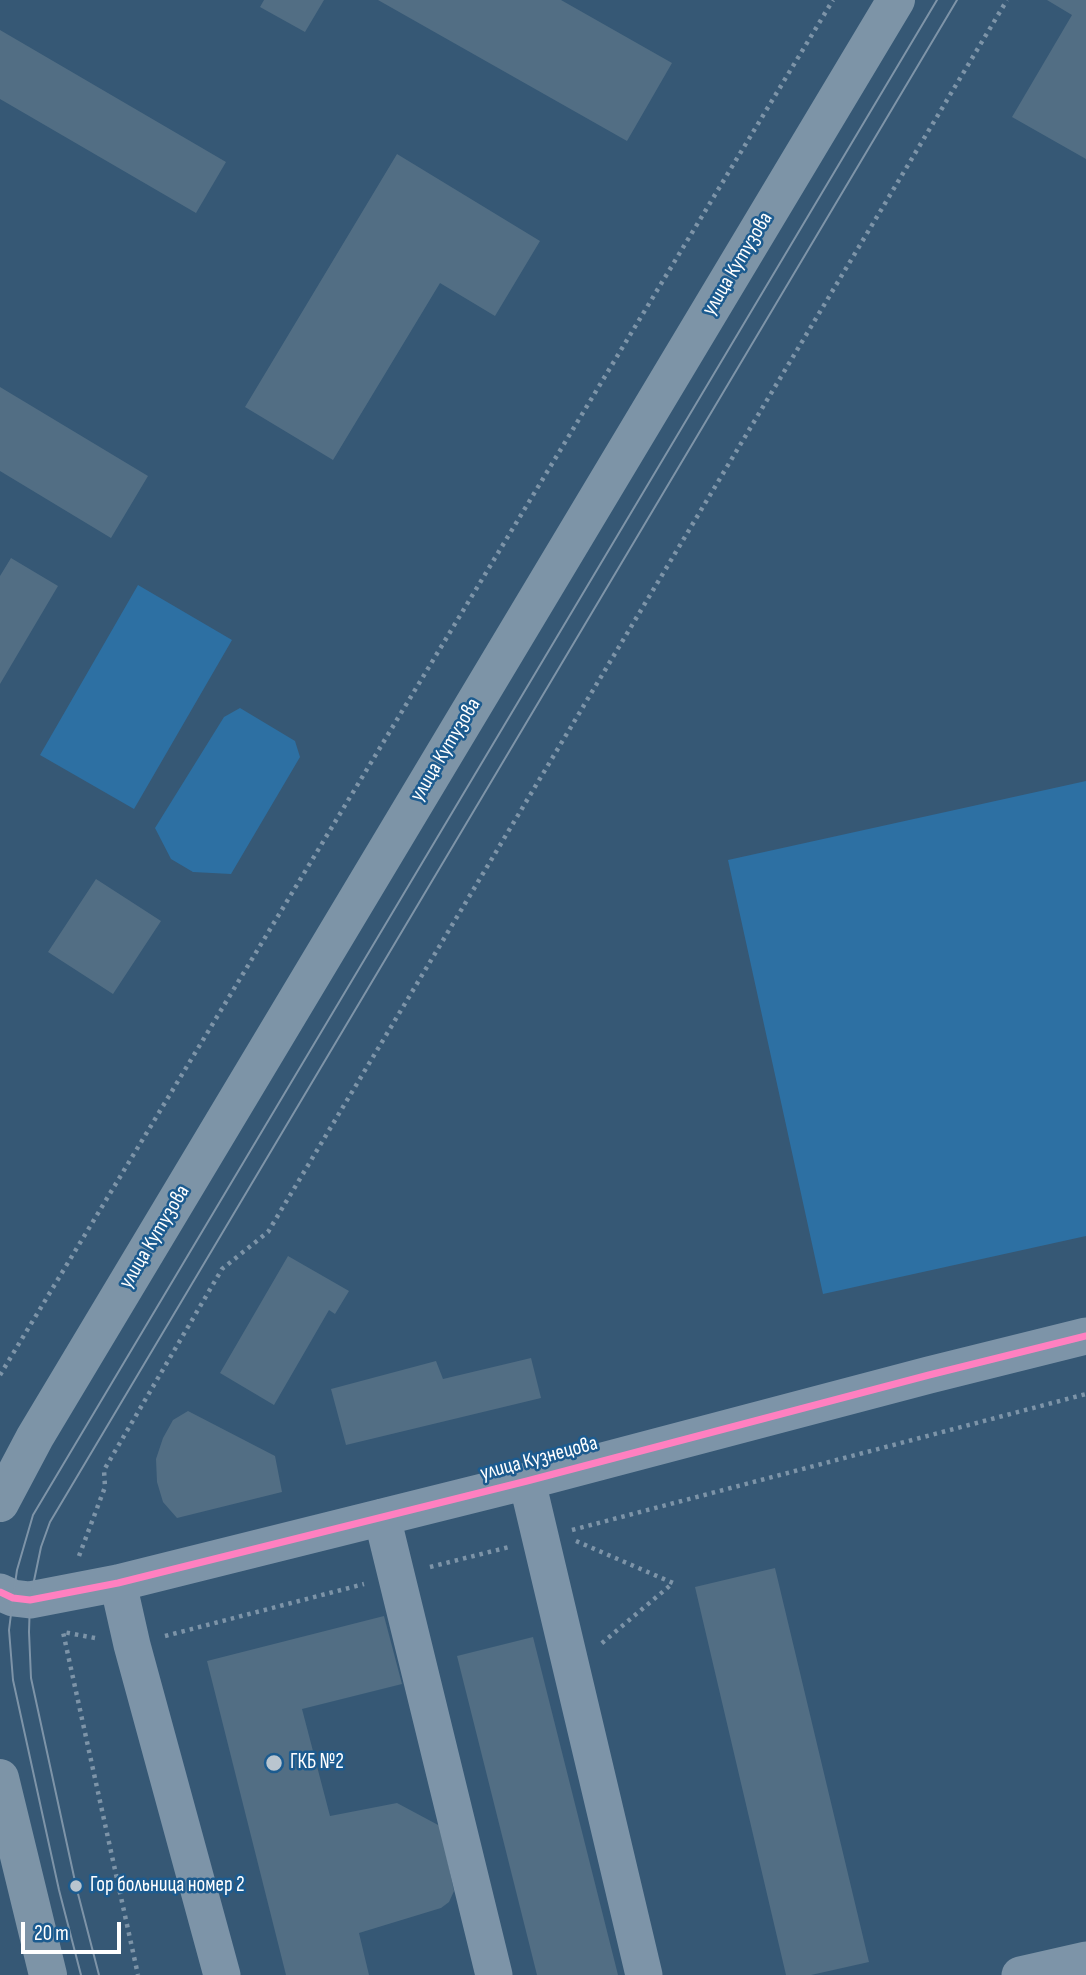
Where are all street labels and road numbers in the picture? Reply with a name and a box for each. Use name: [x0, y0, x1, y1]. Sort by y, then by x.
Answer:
street label: улица Кутузова: [697, 208, 779, 320]
street label: улица Кутузова: [405, 694, 487, 806]
street label: улица Кутузова: [114, 1181, 196, 1293]
street label: улица Кузнецова: [478, 1431, 600, 1487]

